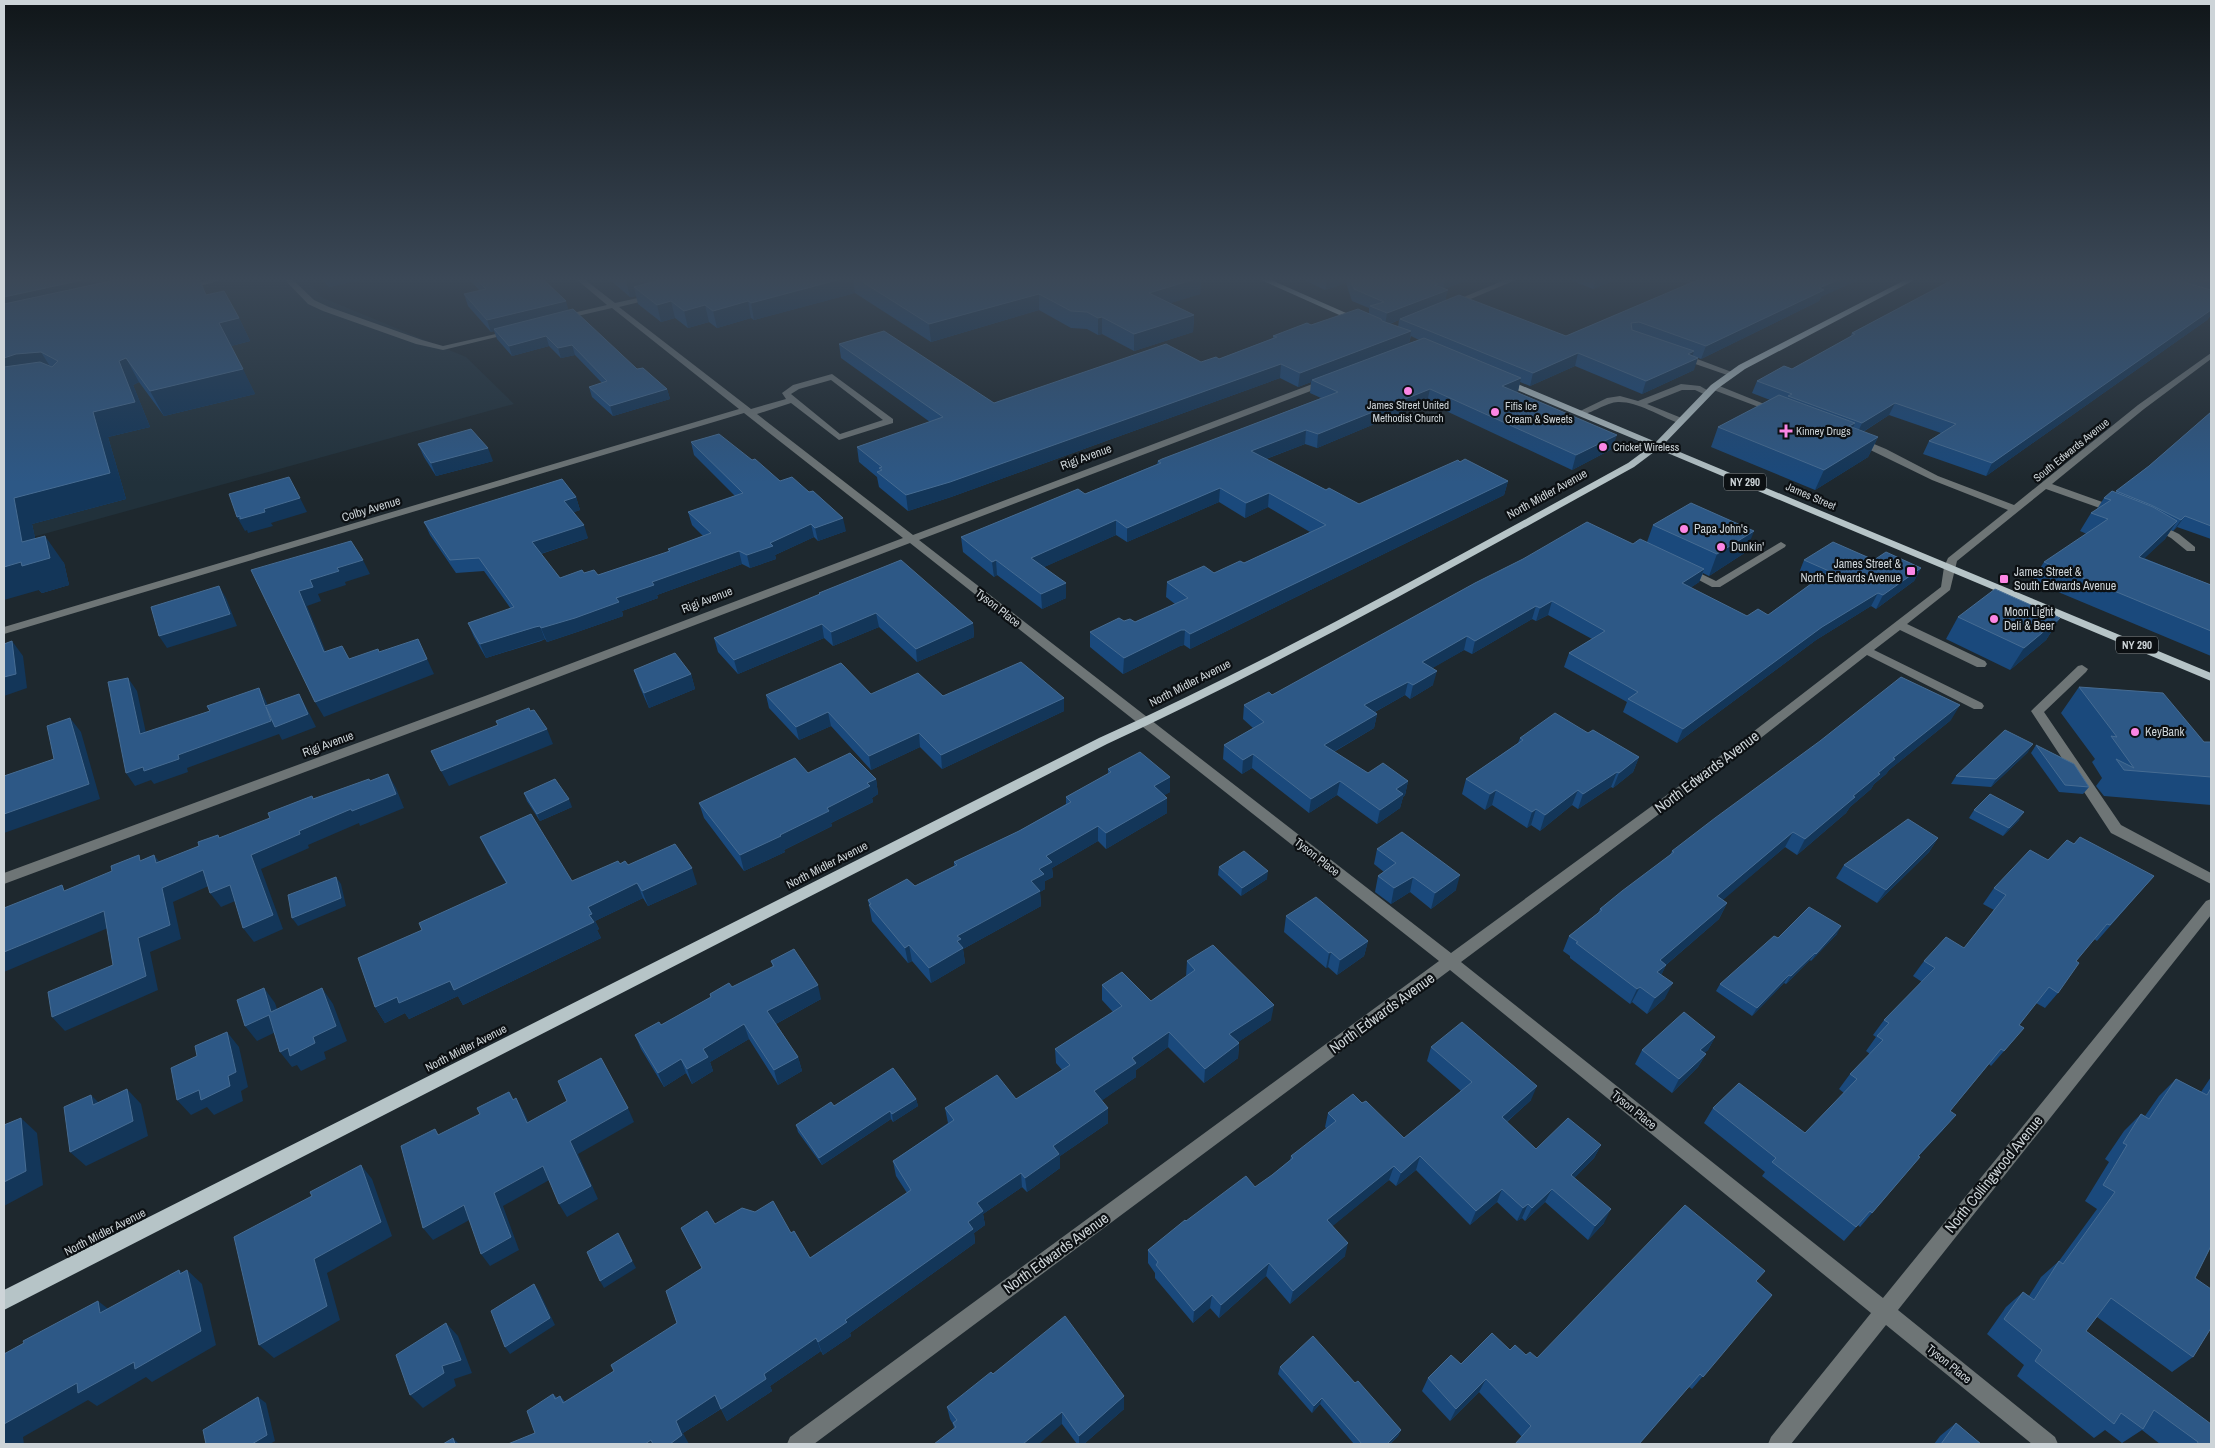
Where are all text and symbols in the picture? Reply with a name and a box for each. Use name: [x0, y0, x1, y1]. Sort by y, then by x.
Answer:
marker: James Street United Methodist Church: [1402, 385, 1414, 397]
place label: James Street United Methodist Church: [1367, 398, 1449, 425]
place label: Fifis Ice Cream & Sweets: [1505, 399, 1573, 426]
marker: Fifis Ice Cream & Sweets: [1489, 406, 1501, 418]
street label: South Edwards Avenue: [2030, 415, 2112, 485]
place label: Kinney Drugs: [1796, 424, 1851, 438]
marker: Kinney Drugs: [1780, 425, 1792, 437]
street label: Rigi Avenue: [1058, 440, 1114, 474]
place label: Cricket Wireless: [1613, 440, 1680, 454]
marker: Cricket Wireless: [1597, 441, 1609, 453]
street label: North Midler Avenue: [1504, 465, 1590, 523]
road number: NY 290: [1724, 474, 1766, 491]
street label: James Street: [1784, 479, 1839, 513]
street label: Colby Avenue: [340, 492, 402, 526]
place label: Papa John's: [1694, 521, 1748, 537]
marker: Papa John's: [1678, 523, 1690, 535]
place label: Dunkin': [1731, 539, 1764, 555]
marker: Dunkin': [1715, 541, 1727, 553]
place label: James Street & North Edwards Avenue: [1801, 556, 1901, 586]
place label: James Street & South Edwards Avenue: [2014, 564, 2116, 594]
marker: James Street & North Edwards Avenue: [1905, 565, 1917, 577]
marker: James Street & South Edwards Avenue: [1998, 573, 2010, 585]
street label: Rigi Avenue: [679, 583, 735, 617]
street label: Tyson Place: [972, 585, 1024, 631]
place label: Moon Light Deli & Beer: [2004, 604, 2055, 634]
marker: Moon Light Deli & Beer: [1988, 613, 2000, 625]
road number: NY 290: [2116, 636, 2158, 654]
street label: North Midler Avenue: [1146, 656, 1234, 710]
place label: KeyBank: [2145, 724, 2184, 740]
street label: North Edwards Avenue: [1650, 725, 1763, 818]
marker: KeyBank: [2129, 726, 2141, 738]
street label: Rigi Avenue: [300, 727, 356, 761]
street label: Tyson Place: [1291, 834, 1343, 880]
street label: North Midler Avenue: [783, 838, 871, 892]
street label: North Edwards Avenue: [1325, 967, 1439, 1058]
street label: North Midler Avenue: [422, 1021, 510, 1075]
street label: Tyson Place: [1608, 1087, 1660, 1133]
street label: North Collingwood Avenue: [1940, 1110, 2048, 1237]
street label: North Midler Avenue: [61, 1205, 149, 1259]
street label: North Edwards Avenue: [999, 1207, 1113, 1298]
street label: Tyson Place: [1923, 1341, 1975, 1387]

